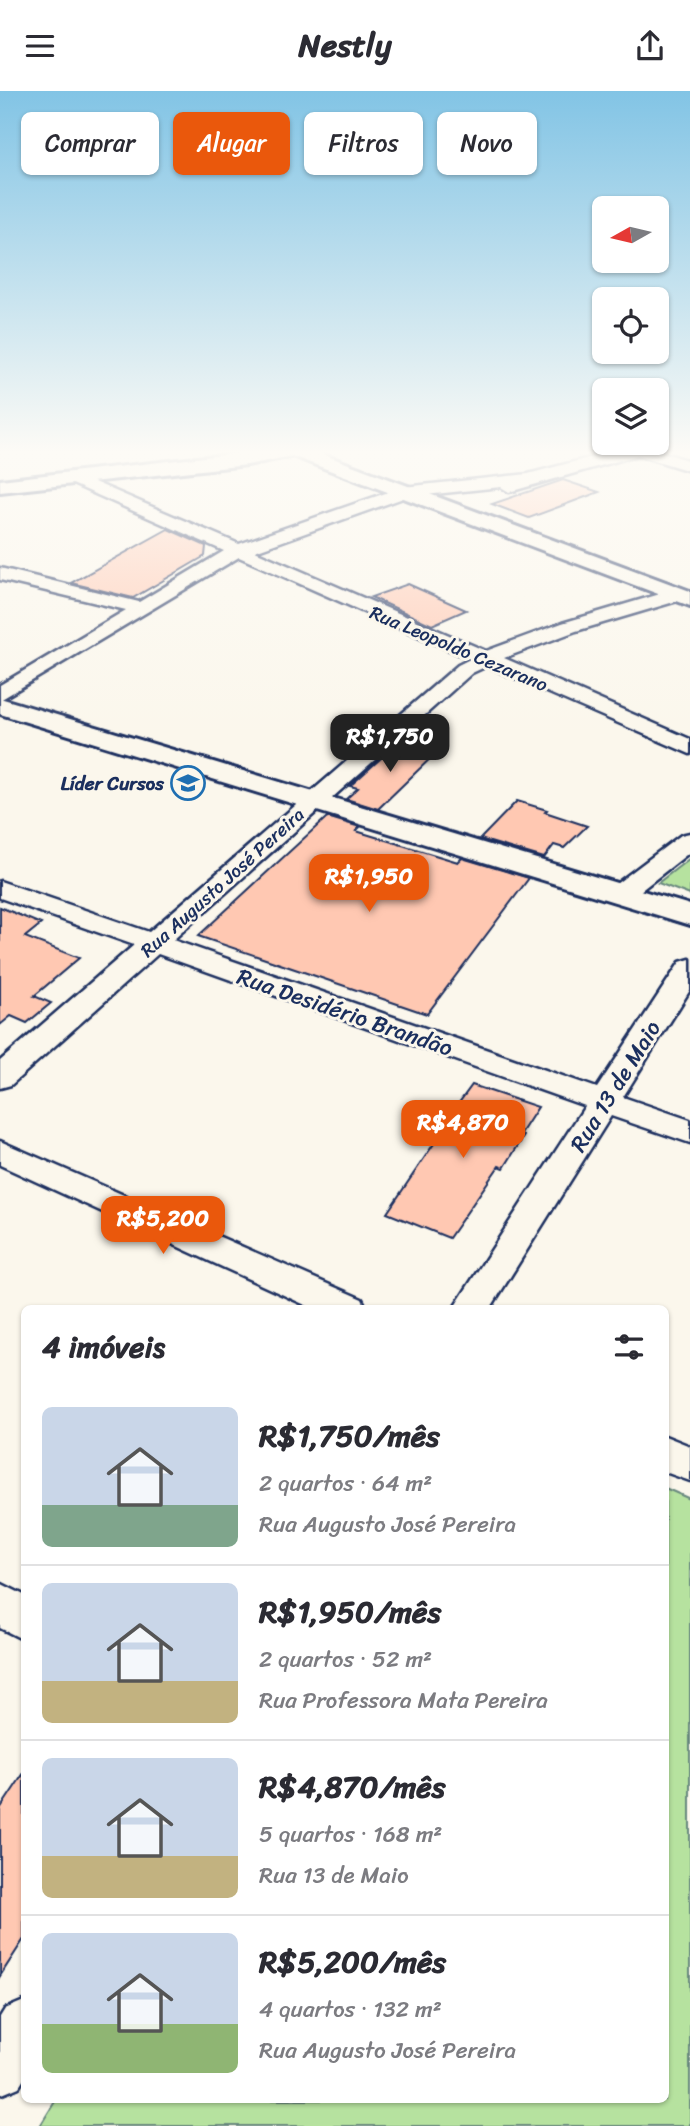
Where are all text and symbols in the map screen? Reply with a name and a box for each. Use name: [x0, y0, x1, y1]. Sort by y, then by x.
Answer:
text: Nestly: [298, 17, 392, 74]
icon: menu: [21, 27, 59, 65]
icon: share: [631, 27, 669, 65]
chip: Comprar: [21, 112, 159, 175]
chip: Alugar: [173, 112, 290, 175]
chip: Filtros: [304, 112, 423, 175]
chip: Novo: [437, 112, 537, 175]
north arrow: [592, 196, 668, 273]
map controls: [592, 196, 669, 455]
button: locate: [592, 287, 669, 364]
button: layers: [592, 378, 669, 455]
street label: Rua Leopoldo Cezarano: [365, 596, 553, 701]
pin: R$1,750: [325, 715, 455, 774]
text: R$1,750: [346, 716, 434, 757]
school or university icon: Líder Cursos: [169, 764, 207, 802]
place label: Líder Cursos: [61, 767, 165, 800]
street label: Rua Augusto José Pereira: [132, 799, 313, 966]
pin: R$1,950: [304, 855, 434, 914]
text: R$1,950: [325, 856, 413, 897]
street label: Rua Desidério Brandão: [231, 956, 459, 1069]
street label: Rua 13 de Maio: [558, 1012, 672, 1161]
pin: R$4,870: [398, 1101, 528, 1160]
text: R$4,870: [417, 1102, 509, 1143]
pin: R$5,200: [98, 1197, 228, 1256]
text: R$5,200: [117, 1198, 209, 1239]
text: 4 imóveis: [42, 1320, 165, 1374]
icon: filters: [610, 1328, 648, 1366]
text: R$1,750/mês: [259, 1409, 440, 1463]
icon: home: [98, 1435, 182, 1519]
text: 2 quartos · 64 m²: [259, 1463, 432, 1504]
text: Rua Augusto José Pereira: [259, 1504, 516, 1545]
text: R$1,950/mês: [259, 1585, 441, 1639]
icon: home: [98, 1611, 182, 1695]
text: 2 quartos · 52 m²: [259, 1639, 432, 1680]
text: Rua Professora Mata Pereira: [259, 1680, 548, 1721]
text: R$4,870/mês: [259, 1760, 446, 1814]
icon: home: [98, 1786, 182, 1870]
text: 5 quartos · 168 m²: [259, 1814, 442, 1855]
text: Rua 13 de Maio: [259, 1855, 409, 1896]
text: R$5,200/mês: [259, 1935, 446, 1989]
icon: home: [98, 1961, 182, 2045]
text: 4 quartos · 132 m²: [259, 1989, 442, 2030]
text: Rua Augusto José Pereira: [259, 2030, 516, 2071]

